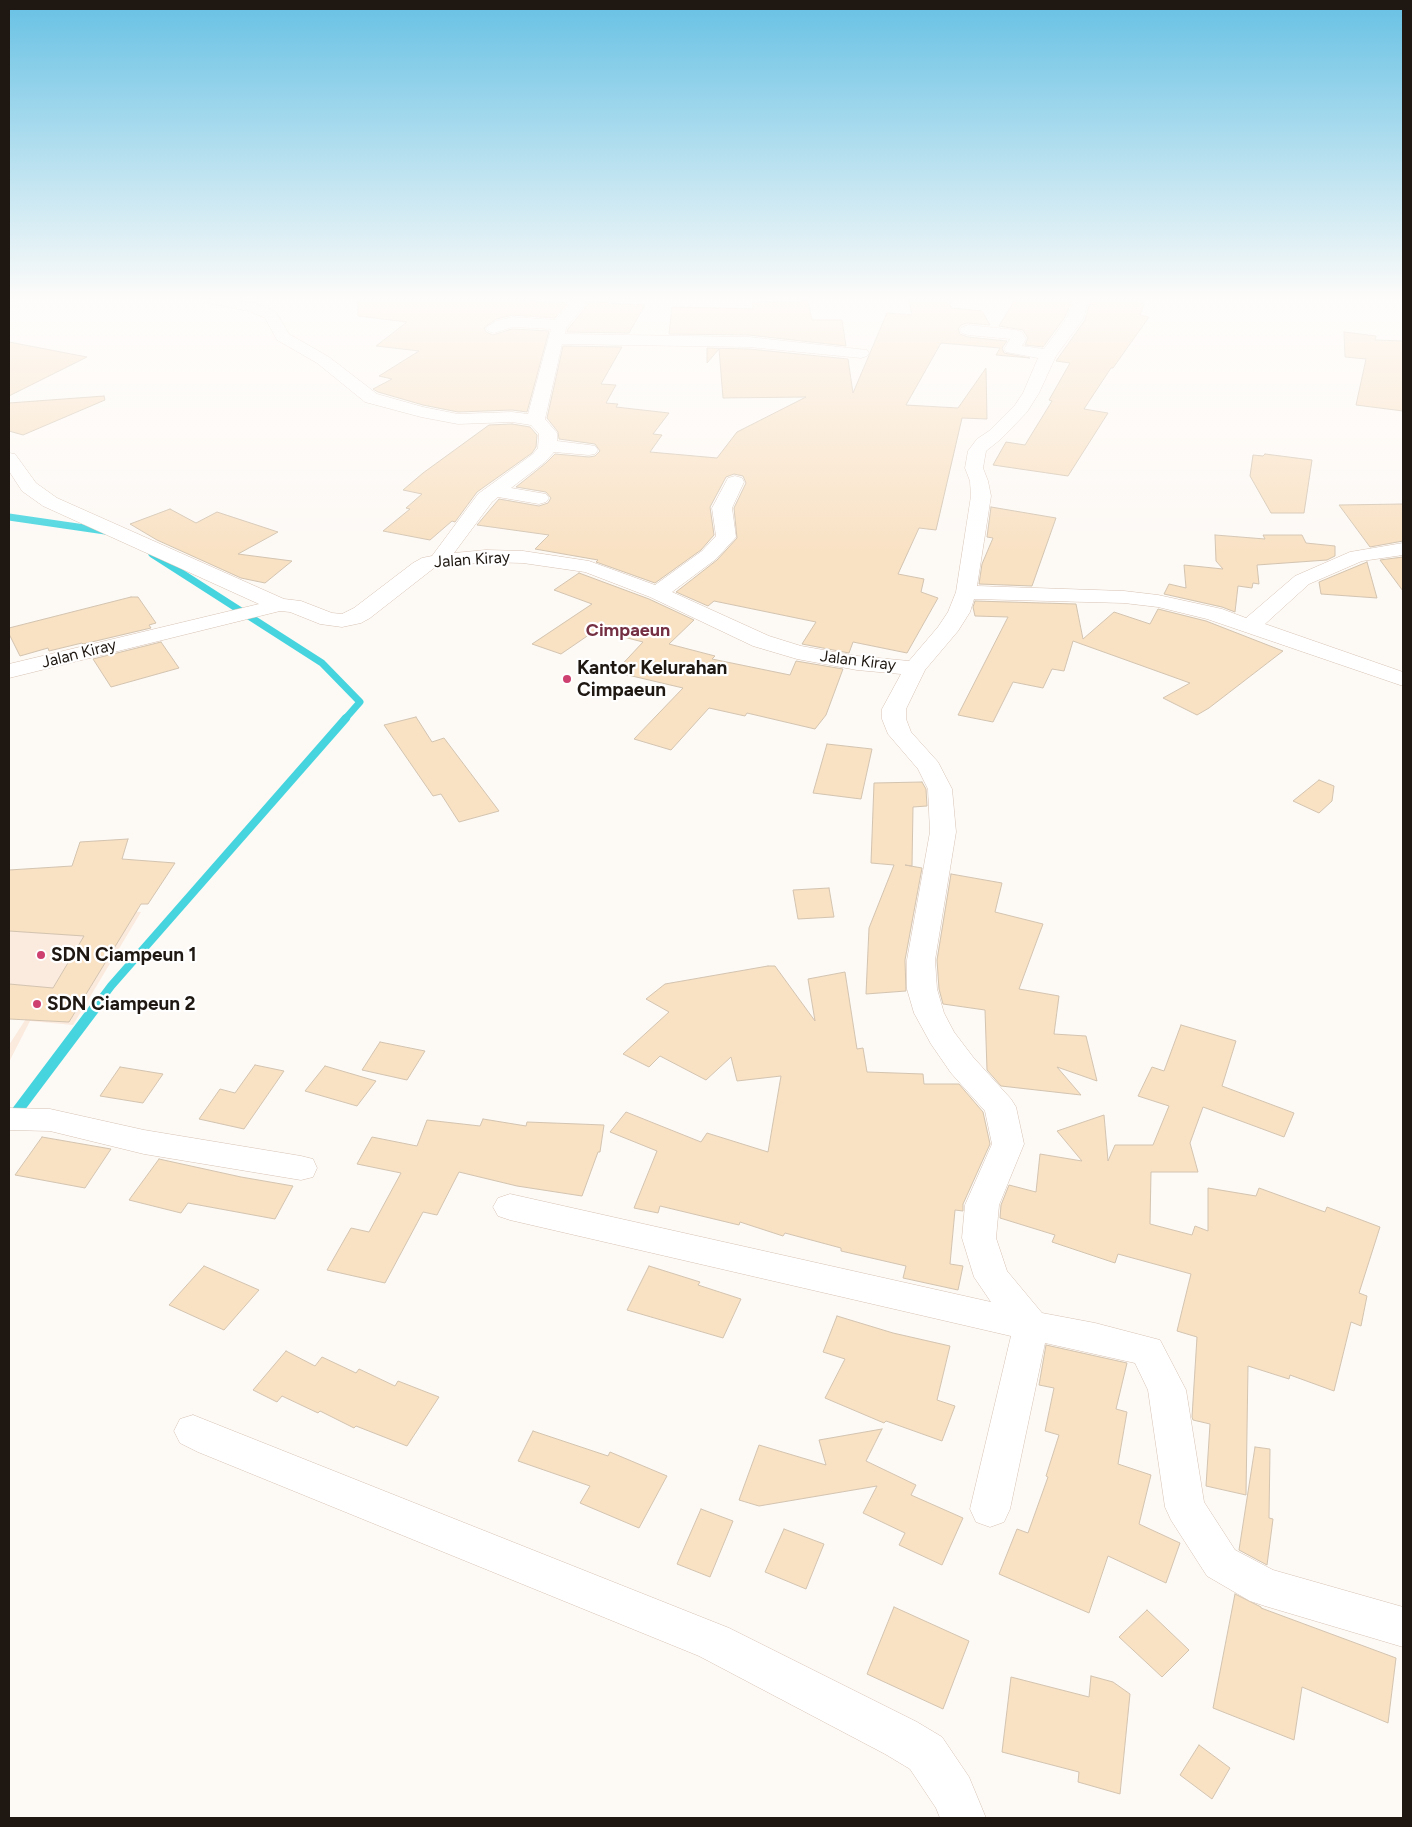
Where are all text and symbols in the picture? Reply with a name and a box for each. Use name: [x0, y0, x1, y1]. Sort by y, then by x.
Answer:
street label: Jalan Kiray: [433, 548, 511, 572]
district label: Cimpaeun: [586, 620, 670, 642]
street label: Jalan Kiray: [40, 635, 118, 673]
street label: Jalan Kiray: [819, 647, 897, 675]
place label: Kantor Kelurahan Cimpaeun: [577, 657, 727, 701]
marker: Kantor Kelurahan Cimpaeun: [561, 673, 573, 685]
place label: SDN Ciampeun 1: [51, 944, 197, 966]
marker: SDN Ciampeun 1: [35, 949, 47, 961]
place label: SDN Ciampeun 2: [47, 993, 196, 1015]
marker: SDN Ciampeun 2: [31, 998, 43, 1010]

